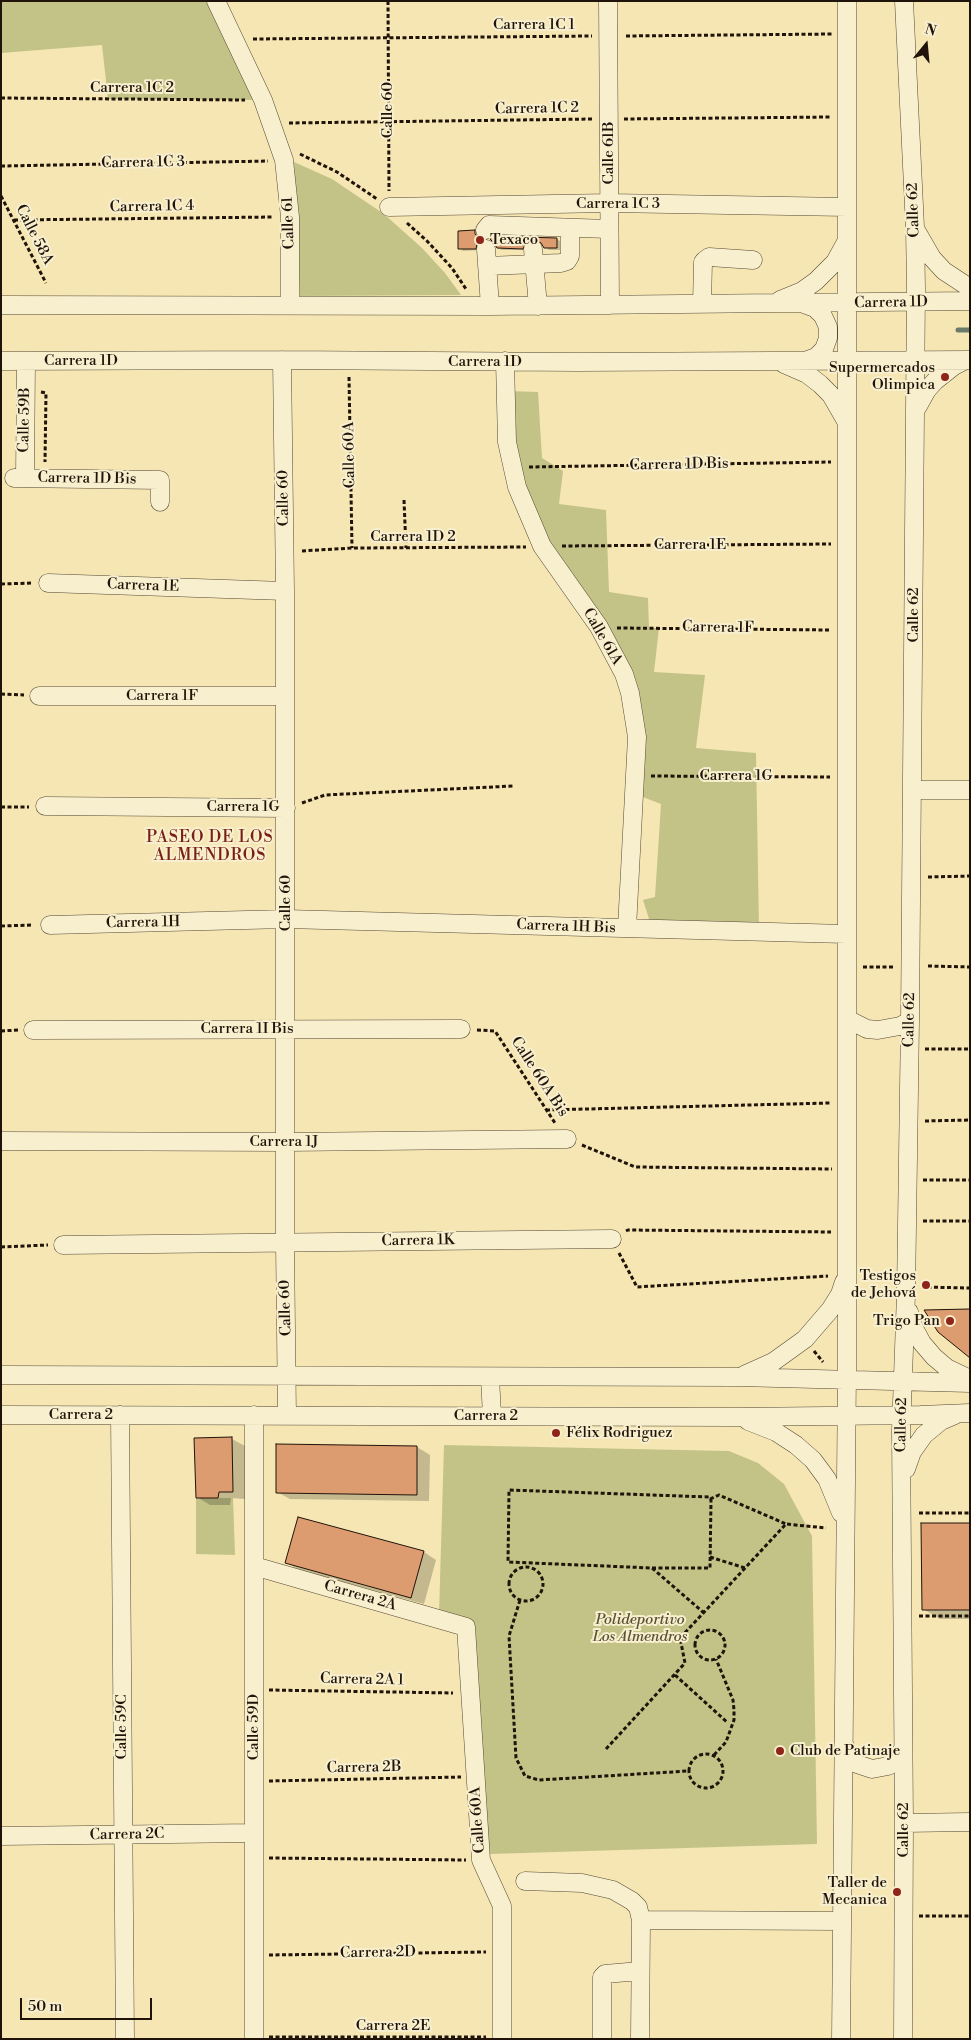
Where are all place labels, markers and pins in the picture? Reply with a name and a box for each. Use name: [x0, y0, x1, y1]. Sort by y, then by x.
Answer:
place label: Texaco: [490, 231, 538, 249]
marker: Texaco: [474, 234, 486, 246]
place label: Supermercados Olimpica: [829, 359, 935, 394]
marker: Supermercados Olimpica: [939, 371, 951, 383]
place label: Testigos de Jehová: [851, 1267, 916, 1302]
marker: Testigos de Jehová: [920, 1279, 932, 1291]
place label: Trigo Pan: [873, 1312, 940, 1330]
marker: Trigo Pan: [944, 1315, 956, 1327]
place label: Félix Rodriguez: [566, 1424, 673, 1442]
marker: Félix Rodriguez: [550, 1427, 562, 1439]
place label: Club de Patinaje: [790, 1742, 900, 1760]
marker: Club de Patinaje: [774, 1745, 786, 1757]
place label: Taller de Mecanica: [822, 1874, 887, 1909]
marker: Taller de Mecanica: [891, 1886, 903, 1898]

